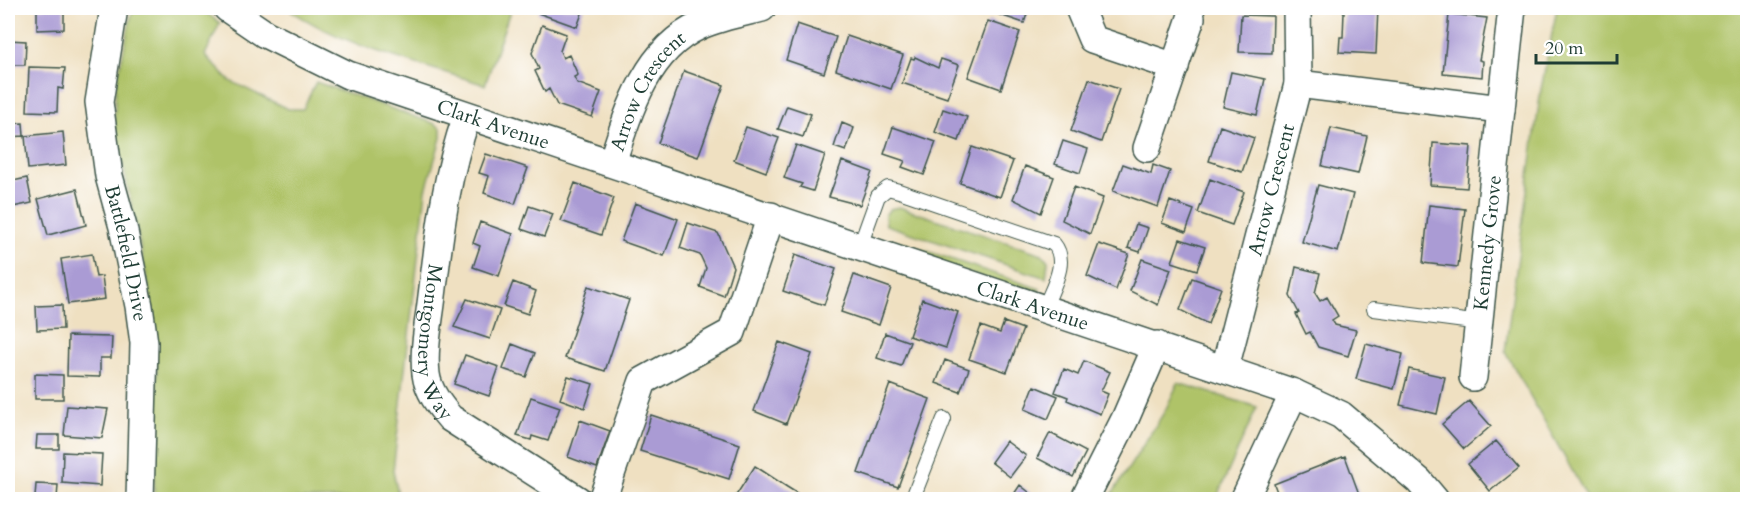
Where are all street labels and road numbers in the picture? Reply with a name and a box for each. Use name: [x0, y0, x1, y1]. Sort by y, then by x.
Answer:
street label: Arrow Crescent: [604, 24, 692, 155]
street label: Clark Avenue: [433, 93, 553, 156]
street label: Arrow Crescent: [1241, 120, 1301, 259]
street label: Kennedy Grove: [1467, 174, 1508, 312]
street label: Battlefield Drive: [98, 182, 154, 323]
street label: Montgomery Way: [411, 263, 460, 426]
street label: Clark Avenue: [973, 274, 1092, 337]

